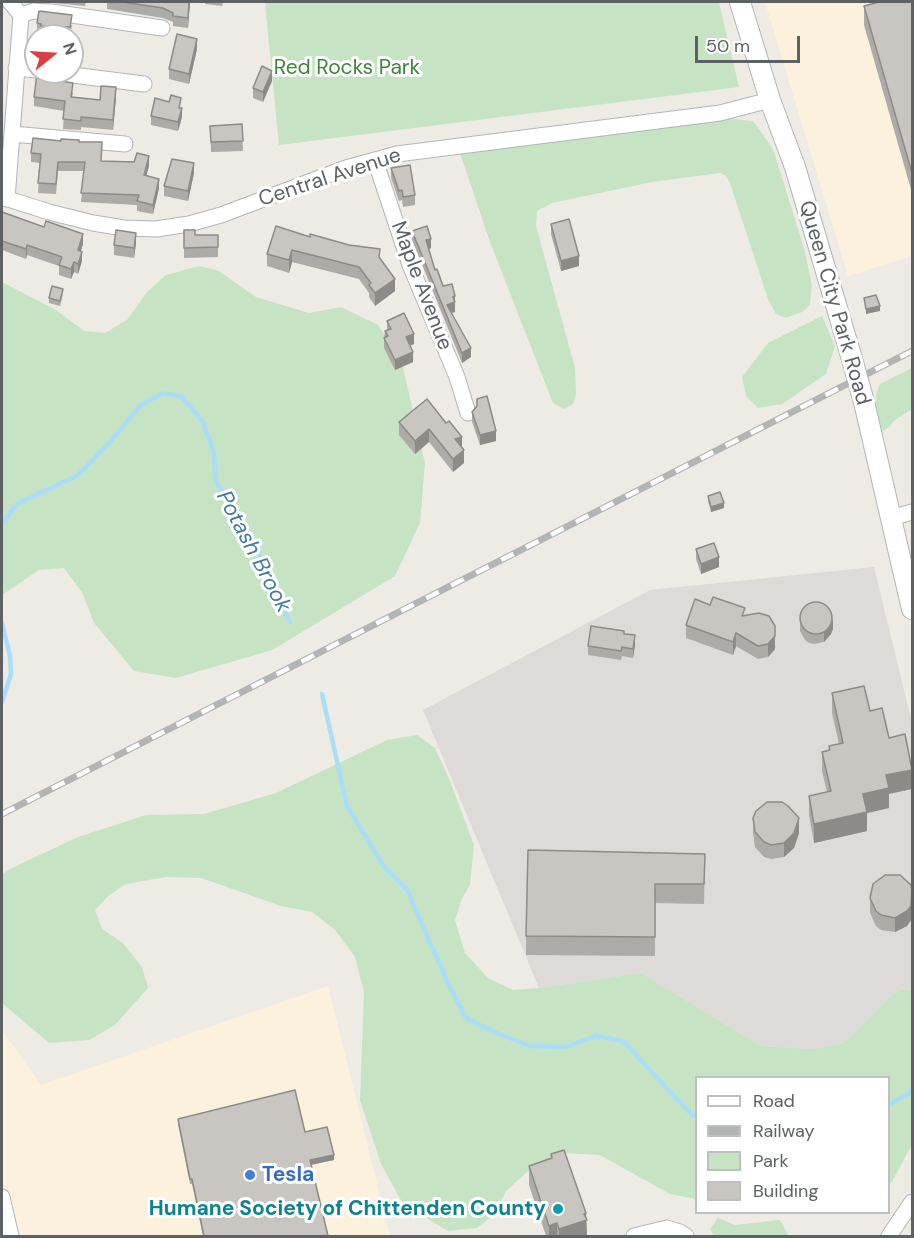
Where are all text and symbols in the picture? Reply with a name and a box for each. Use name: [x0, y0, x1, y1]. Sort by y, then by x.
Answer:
north arrow: [24, 24, 84, 84]
scale bar: [698, 24, 803, 62]
text: 50 m: [706, 34, 750, 58]
text: N: [58, 40, 81, 58]
park label: Red Rocks Park: [274, 55, 420, 81]
street label: Central Avenue: [256, 143, 404, 213]
street label: Queen City Park Road: [793, 198, 875, 408]
street label: Maple Avenue: [385, 218, 457, 354]
water label: Potash Brook: [210, 487, 296, 617]
legend: [695, 1076, 890, 1214]
text: Road: [753, 1089, 795, 1113]
text: Railway: [753, 1119, 815, 1143]
text: Park: [753, 1149, 789, 1173]
place label: Tesla: [262, 1162, 314, 1188]
marker: Tesla: [243, 1168, 257, 1182]
text: Building: [753, 1179, 818, 1203]
place label: Humane Society of Chittenden County: [149, 1196, 546, 1222]
marker: Humane Society of Chittenden County: [551, 1202, 565, 1216]

